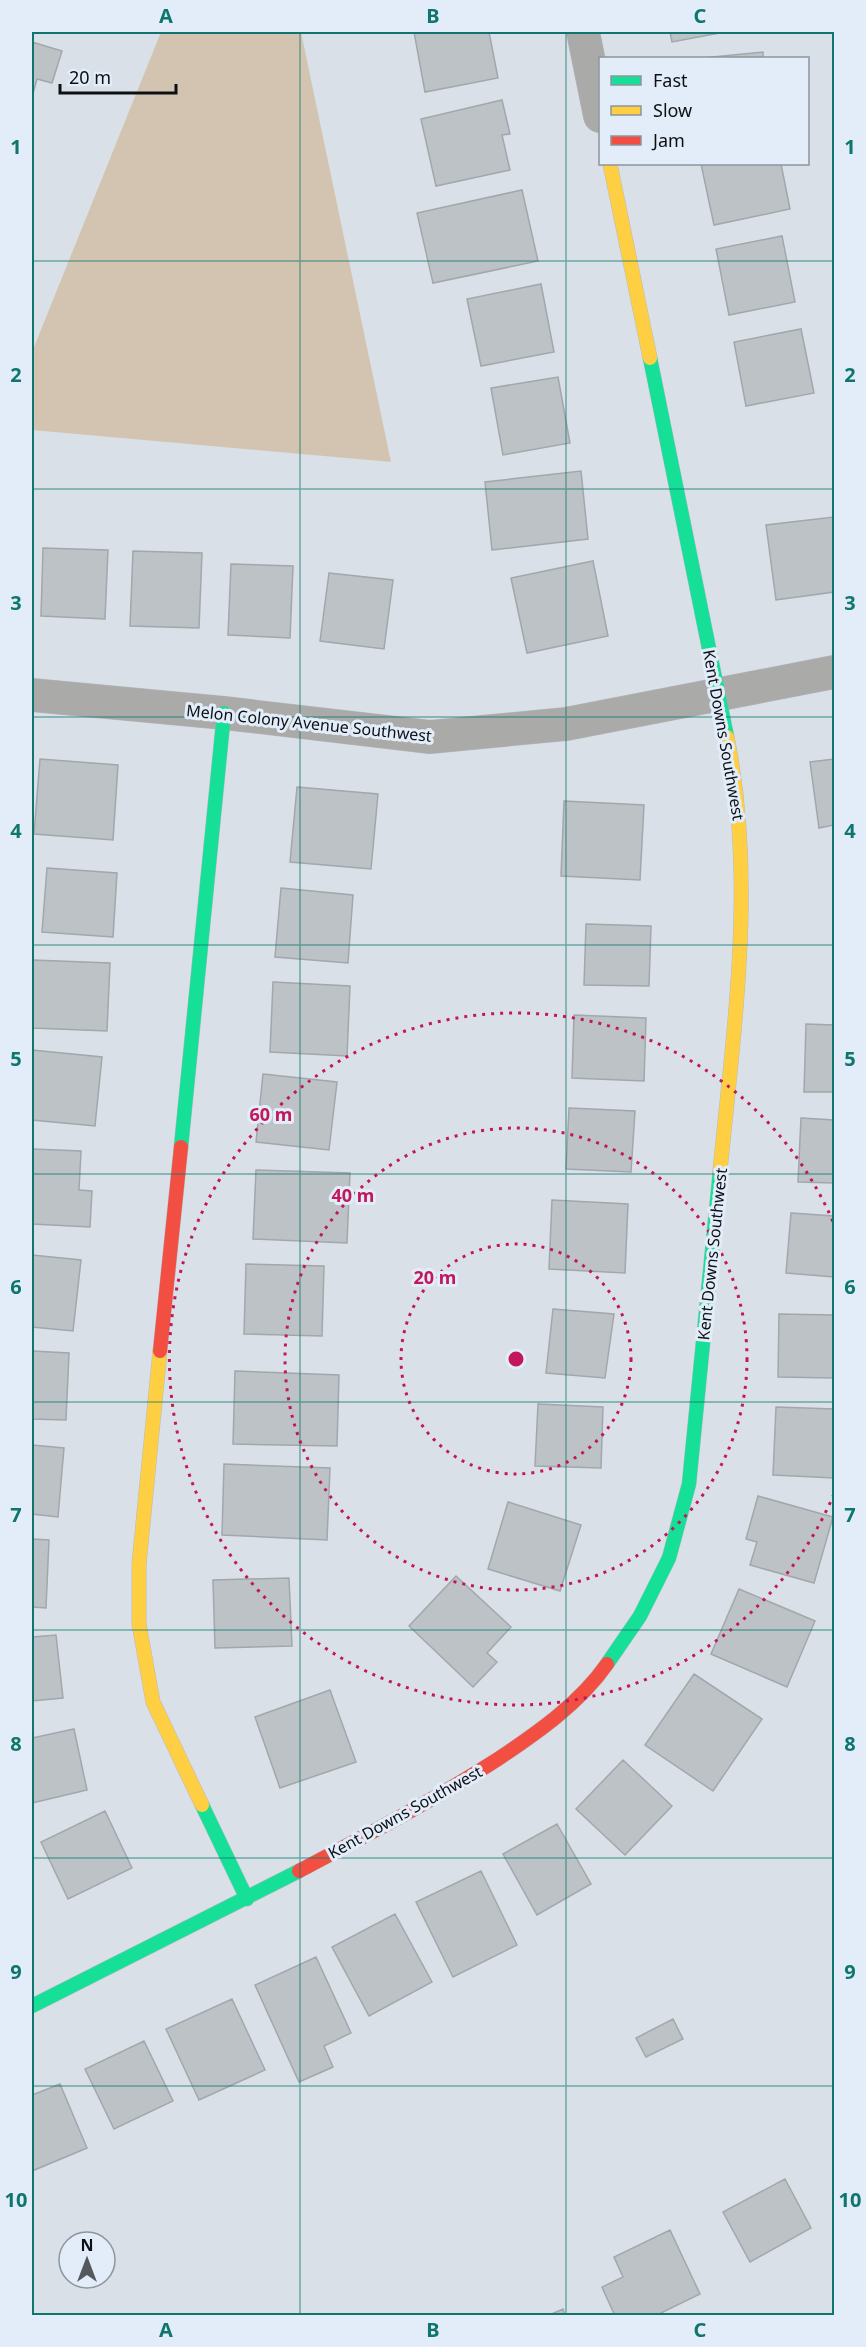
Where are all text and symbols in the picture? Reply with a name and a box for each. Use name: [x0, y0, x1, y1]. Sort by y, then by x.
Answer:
text: A: [159, 2, 173, 29]
text: B: [426, 2, 440, 29]
text: C: [694, 2, 707, 29]
scale bar: [60, 57, 176, 95]
legend: [599, 57, 809, 165]
text: 20 m: [69, 65, 111, 89]
text: Fast: [653, 68, 688, 92]
text: Slow: [653, 98, 692, 122]
text: Jam: [651, 128, 685, 152]
text: 1: [10, 133, 22, 160]
text: 1: [844, 133, 856, 160]
text: 2: [10, 361, 22, 388]
text: 2: [844, 361, 856, 388]
text: 3: [10, 589, 22, 616]
text: 3: [844, 589, 856, 616]
street label: Kent Downs Southwest: [698, 648, 750, 822]
street label: Melon Colony Avenue Southwest: [185, 699, 433, 747]
text: 4: [10, 817, 22, 844]
text: 4: [844, 817, 856, 844]
text: 5: [10, 1045, 22, 1072]
text: 5: [844, 1045, 856, 1072]
text: 60 m: [250, 1102, 292, 1126]
street label: Kent Downs Southwest: [692, 1167, 732, 1341]
text: 40 m: [332, 1183, 374, 1207]
text: 20 m: [414, 1265, 456, 1289]
text: 6: [10, 1273, 22, 1300]
text: 6: [844, 1273, 856, 1300]
centre of rings: [506, 1349, 526, 1369]
text: 7: [10, 1501, 22, 1528]
text: 7: [844, 1501, 856, 1528]
text: 8: [10, 1730, 22, 1757]
text: 8: [844, 1730, 856, 1757]
street label: Kent Downs Southwest: [324, 1760, 486, 1864]
text: 9: [10, 1958, 22, 1985]
text: 9: [844, 1958, 856, 1985]
text: 10: [5, 2186, 27, 2213]
text: 10: [839, 2186, 861, 2213]
north arrow: [57, 2230, 117, 2290]
text: N: [80, 2234, 94, 2256]
text: A: [159, 2316, 173, 2343]
text: B: [426, 2316, 440, 2343]
text: C: [694, 2316, 707, 2343]

